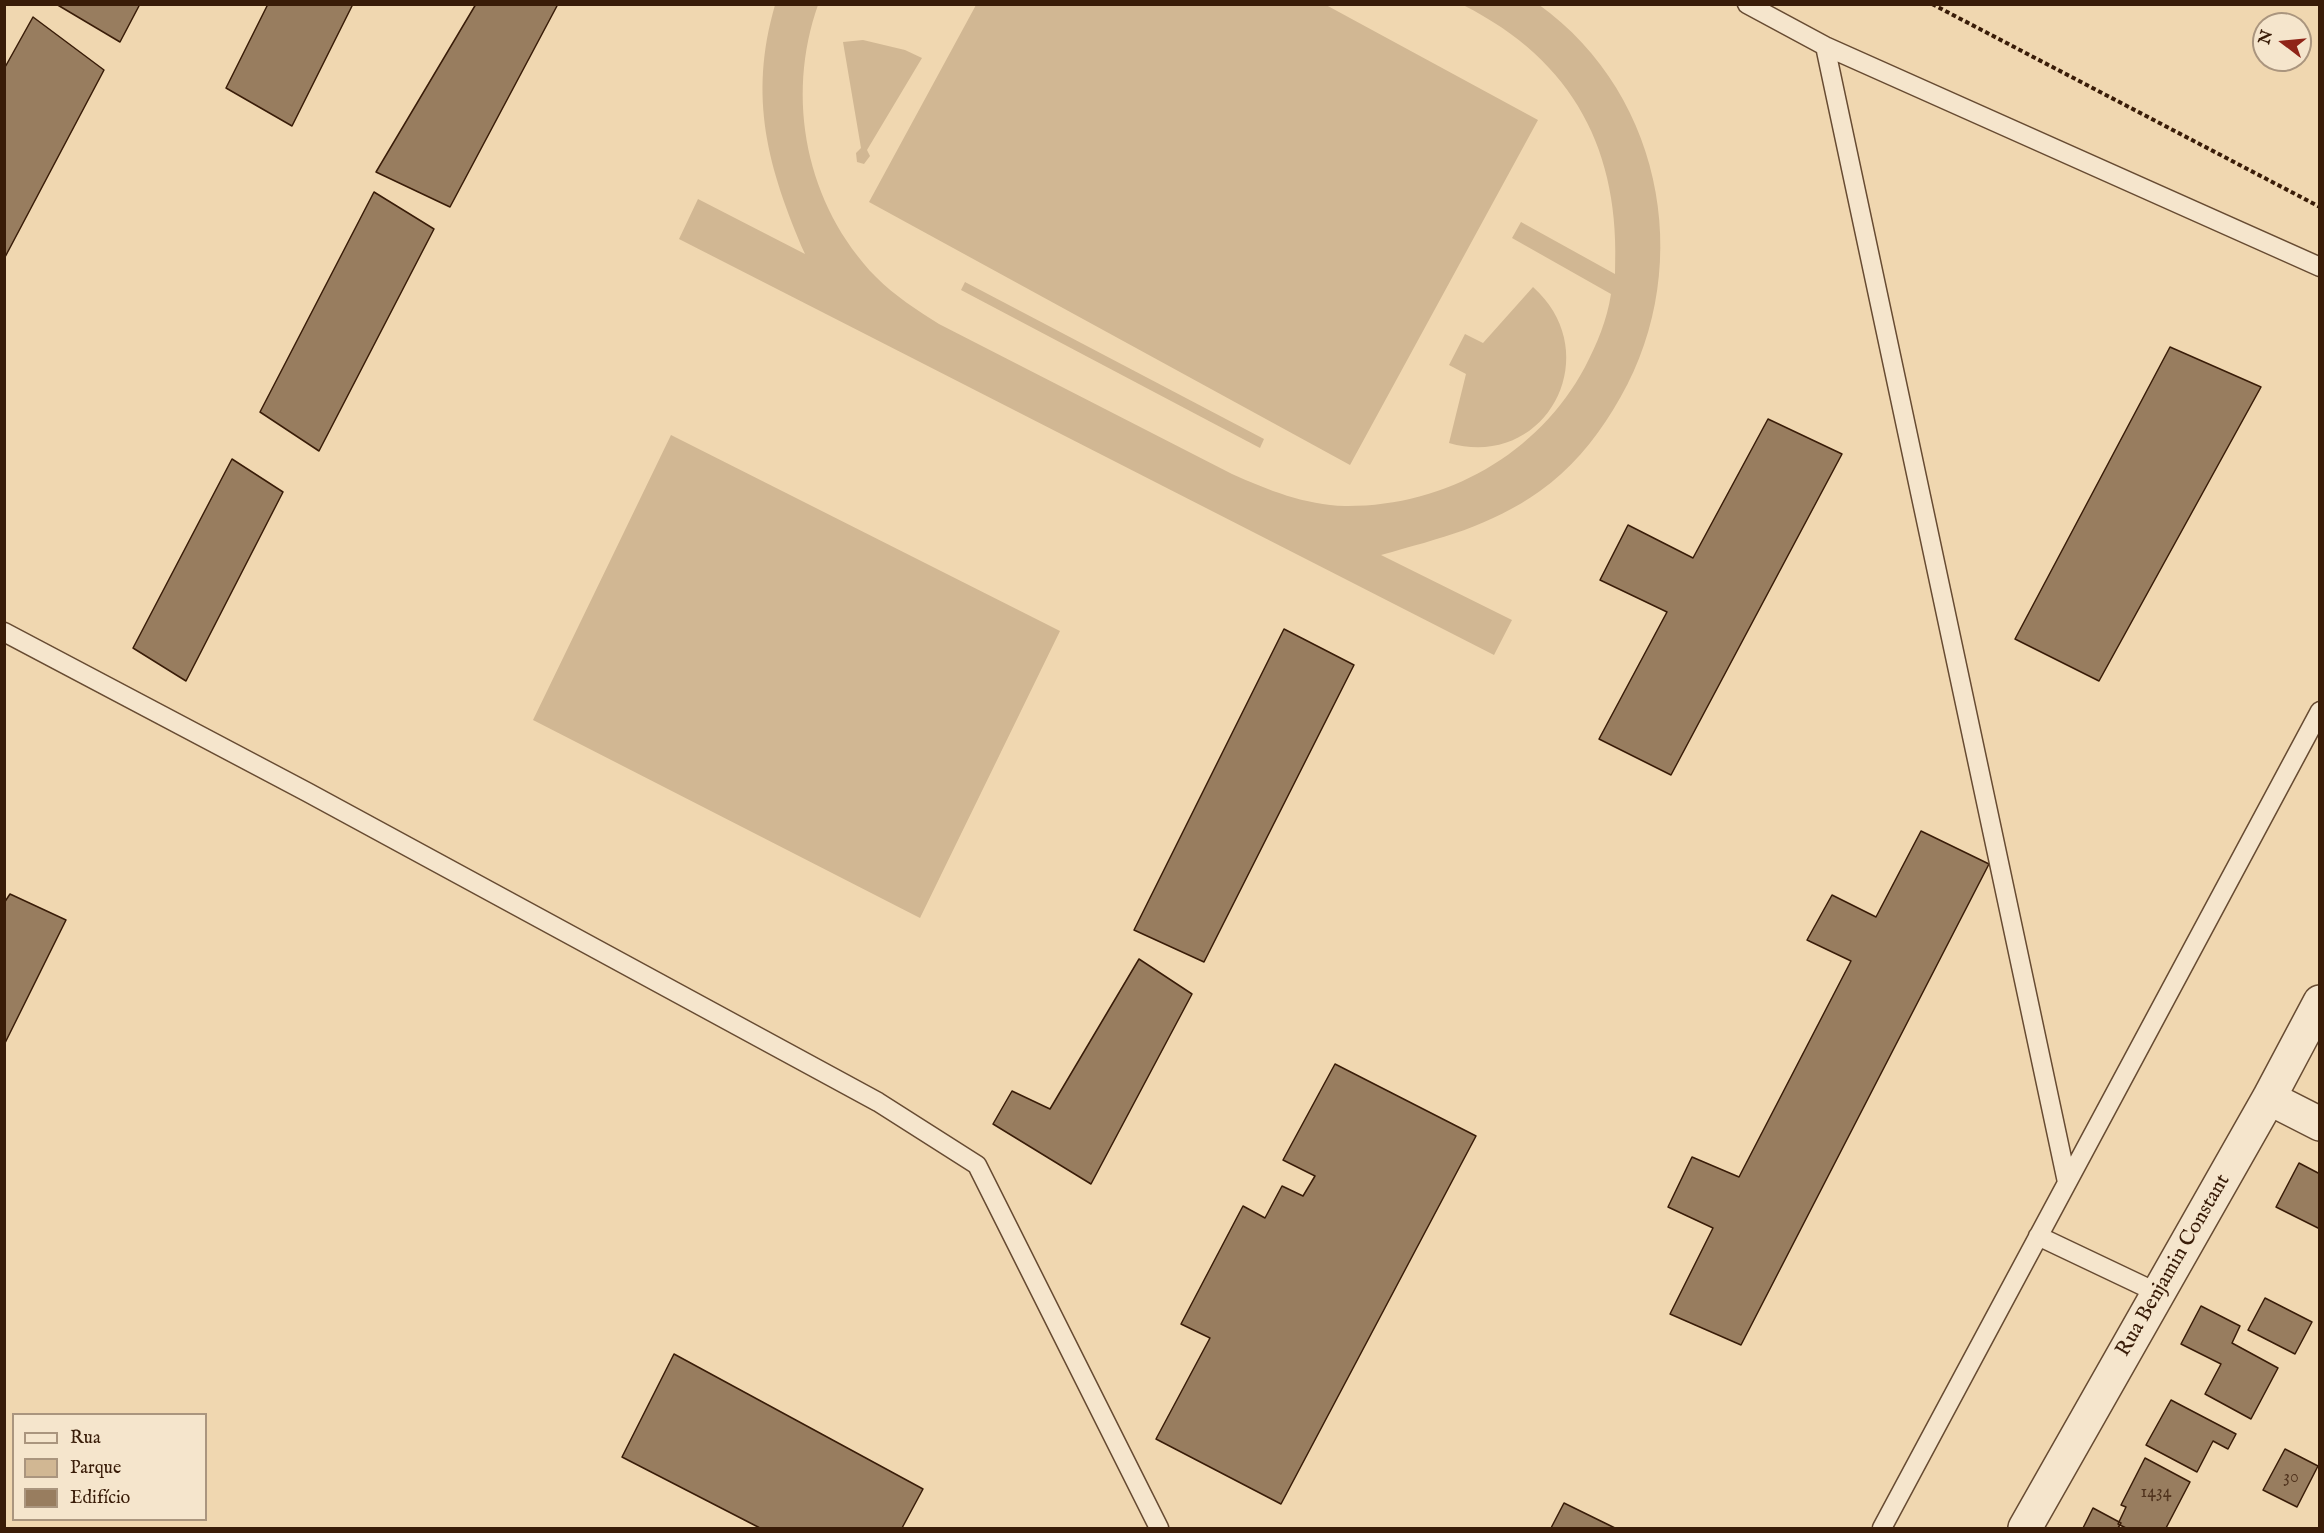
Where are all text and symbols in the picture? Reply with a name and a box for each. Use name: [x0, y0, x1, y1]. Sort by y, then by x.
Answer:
north arrow: [2252, 12, 2312, 72]
text: N: [2255, 28, 2278, 47]
street label: Rua Benjamin Constant: [2112, 1170, 2236, 1362]
legend: [12, 1413, 207, 1521]
text: Rua: [70, 1427, 101, 1450]
text: Parque: [70, 1457, 121, 1480]
house number: 30: [2283, 1467, 2299, 1489]
house number: 1434: [2140, 1482, 2172, 1504]
text: Edifício: [70, 1487, 130, 1510]

